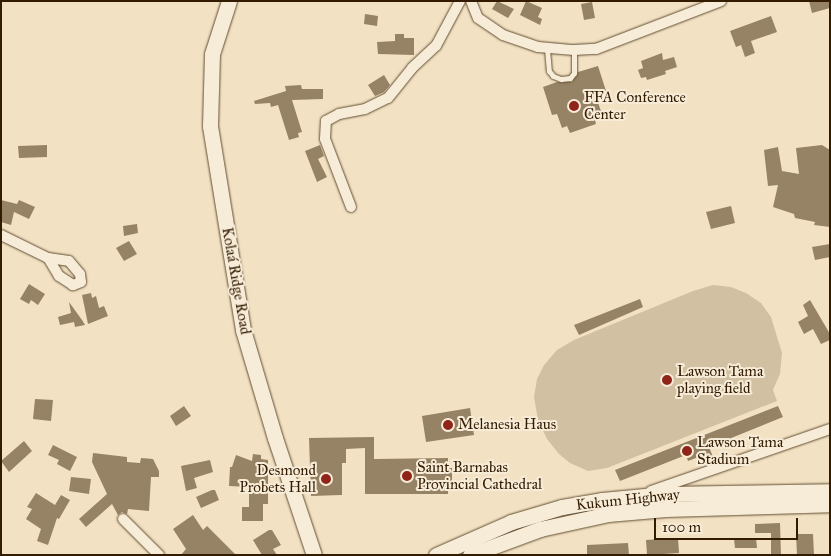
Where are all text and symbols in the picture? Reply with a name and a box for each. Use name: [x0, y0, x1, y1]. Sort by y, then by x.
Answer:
place label: FFA Conference Center: [584, 88, 686, 123]
marker: FFA Conference Center: [568, 100, 580, 112]
street label: Kolaá Ridge Road: [218, 226, 254, 336]
place label: Lawson Tama playing field: [677, 362, 763, 397]
marker: Lawson Tama playing field: [661, 374, 673, 386]
place label: Melanesia Haus: [458, 416, 556, 434]
marker: Melanesia Haus: [442, 419, 454, 431]
place label: Lawson Tama Stadium: [697, 433, 783, 468]
marker: Lawson Tama Stadium: [681, 445, 693, 457]
place label: Saint Barnabas Provincial Cathedral: [417, 458, 542, 493]
place label: Desmond Probets Hall: [239, 461, 316, 496]
marker: Saint Barnabas Provincial Cathedral: [401, 470, 413, 482]
marker: Desmond Probets Hall: [320, 473, 332, 485]
street label: Kukum Highway: [575, 486, 681, 514]
scale bar: [656, 508, 800, 540]
text: 100 m: [662, 518, 701, 536]

